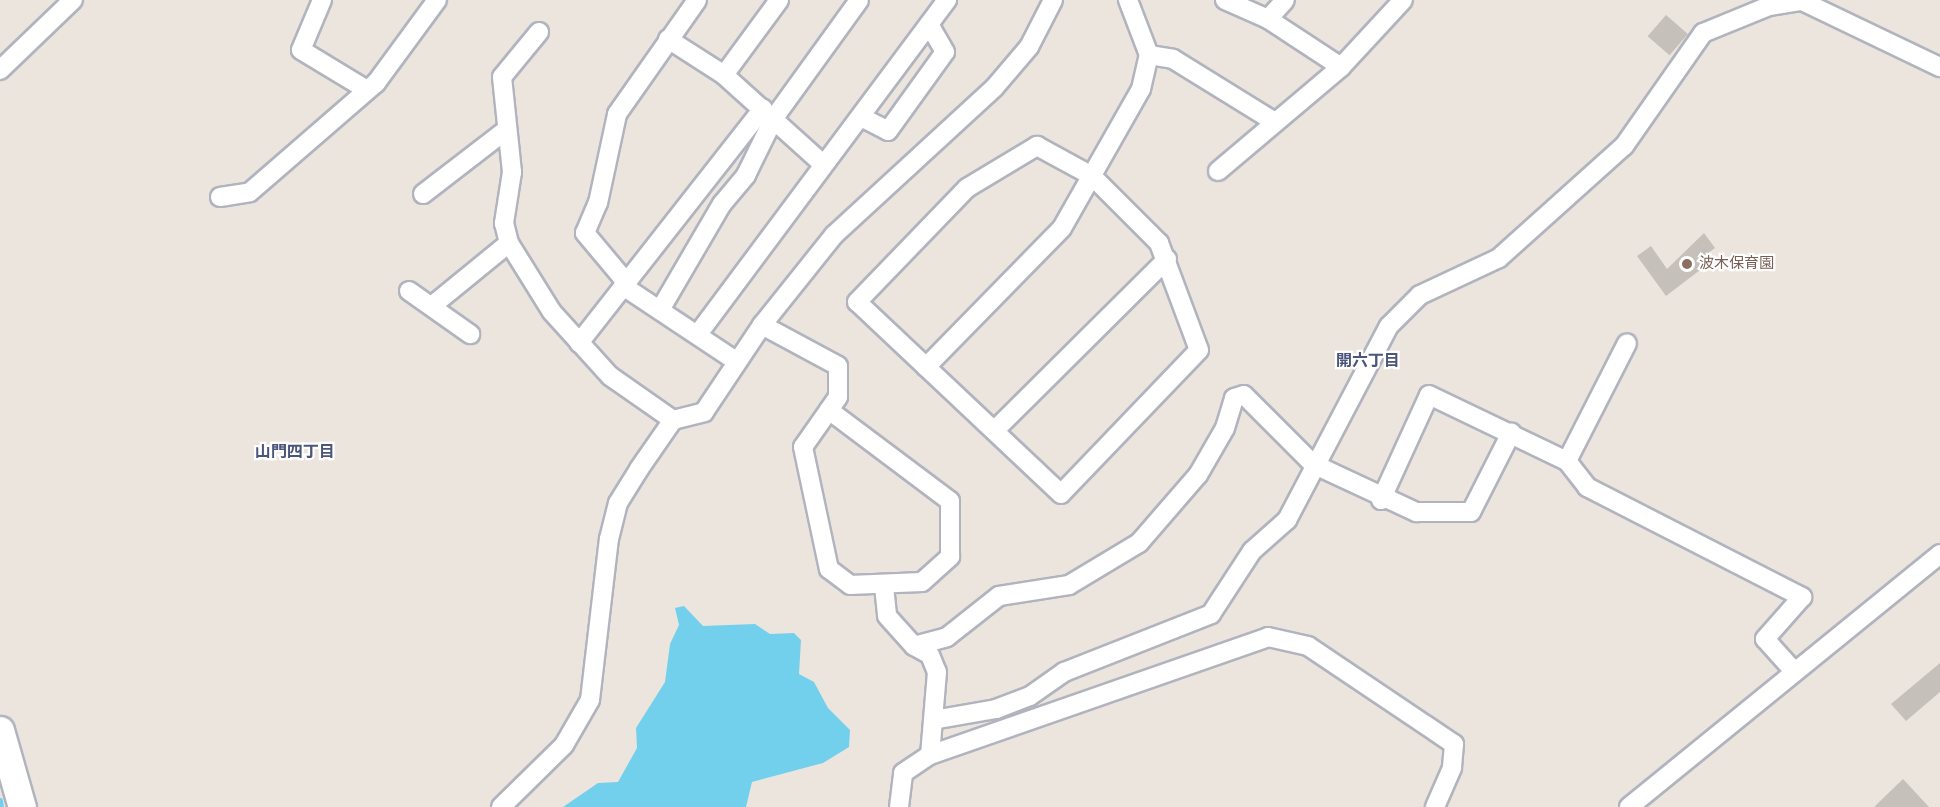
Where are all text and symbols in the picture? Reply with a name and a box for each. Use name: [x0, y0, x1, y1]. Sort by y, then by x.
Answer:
place label: 波木保育園: [1699, 255, 1774, 273]
marker: 波木保育園: [1680, 257, 1694, 271]
district label: 開六丁目: [1336, 351, 1400, 371]
district label: 山門四丁目: [255, 442, 335, 462]

